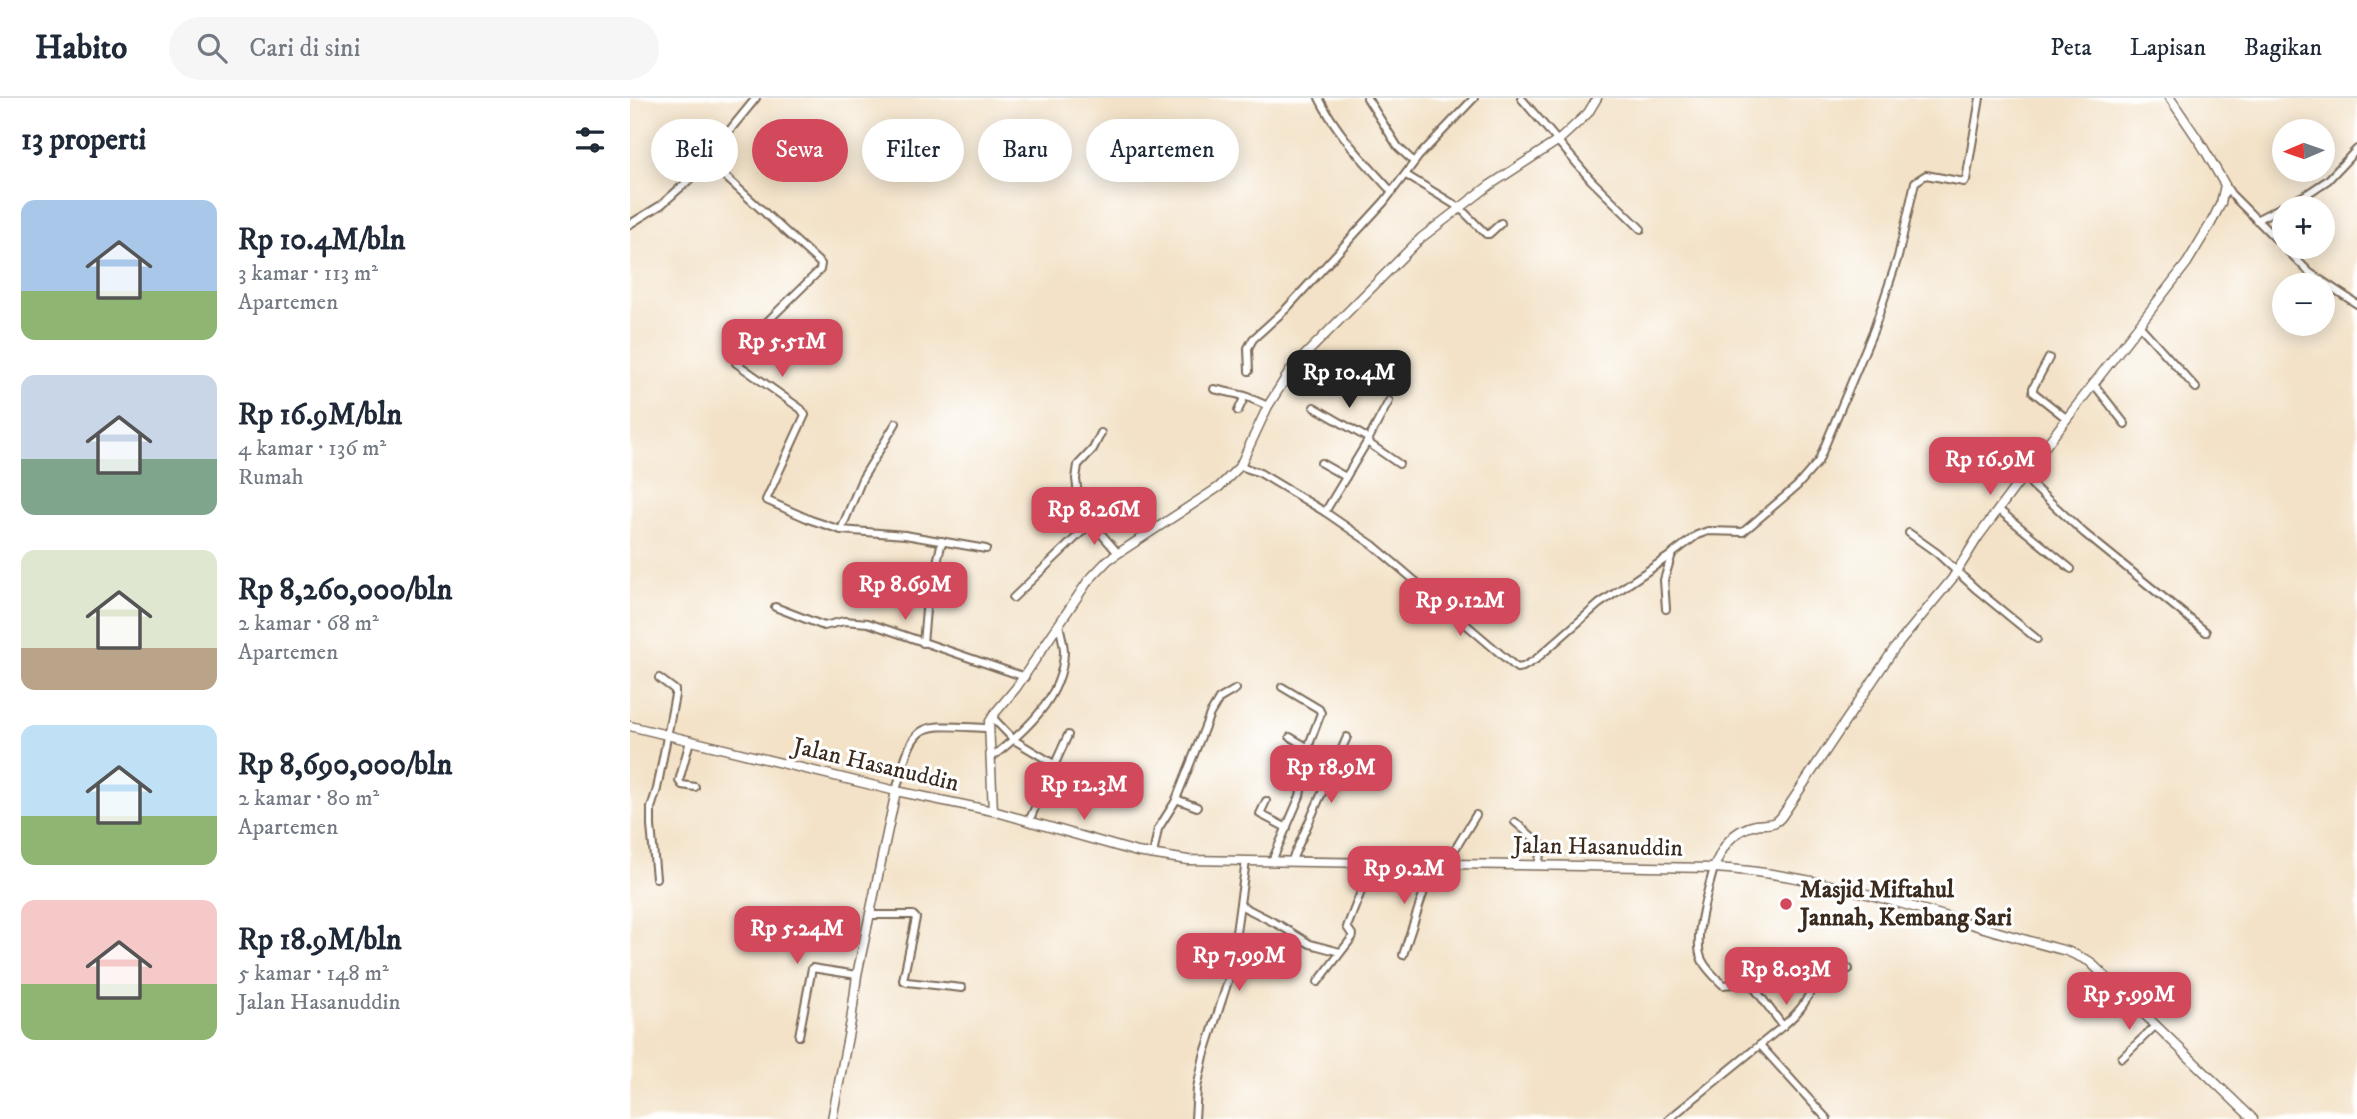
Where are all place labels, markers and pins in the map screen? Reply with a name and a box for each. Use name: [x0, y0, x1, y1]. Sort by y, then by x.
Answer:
pin: Rp 5.51M: [710, 320, 854, 379]
pin: Rp 10.4M: [1277, 350, 1421, 410]
pin: Rp 16.9M: [1918, 438, 2062, 497]
pin: Rp 8.26M: [1022, 488, 1166, 547]
pin: Rp 8.69M: [833, 562, 977, 622]
pin: Rp 9.12M: [1388, 578, 1532, 638]
pin: Rp 18.9M: [1259, 746, 1403, 805]
pin: Rp 12.3M: [1012, 762, 1156, 822]
pin: Rp 9.2M: [1339, 846, 1469, 906]
place label: Masjid Miftahul Jannah, Kembang Sari: [1797, 875, 2012, 933]
marker: Masjid Miftahul Jannah, Kembang Sari: [1778, 896, 1794, 912]
pin: Rp 5.24M: [725, 906, 869, 966]
pin: Rp 7.99M: [1167, 934, 1311, 993]
pin: Rp 8.03M: [1714, 948, 1858, 1007]
pin: Rp 5.99M: [2057, 972, 2201, 1032]

